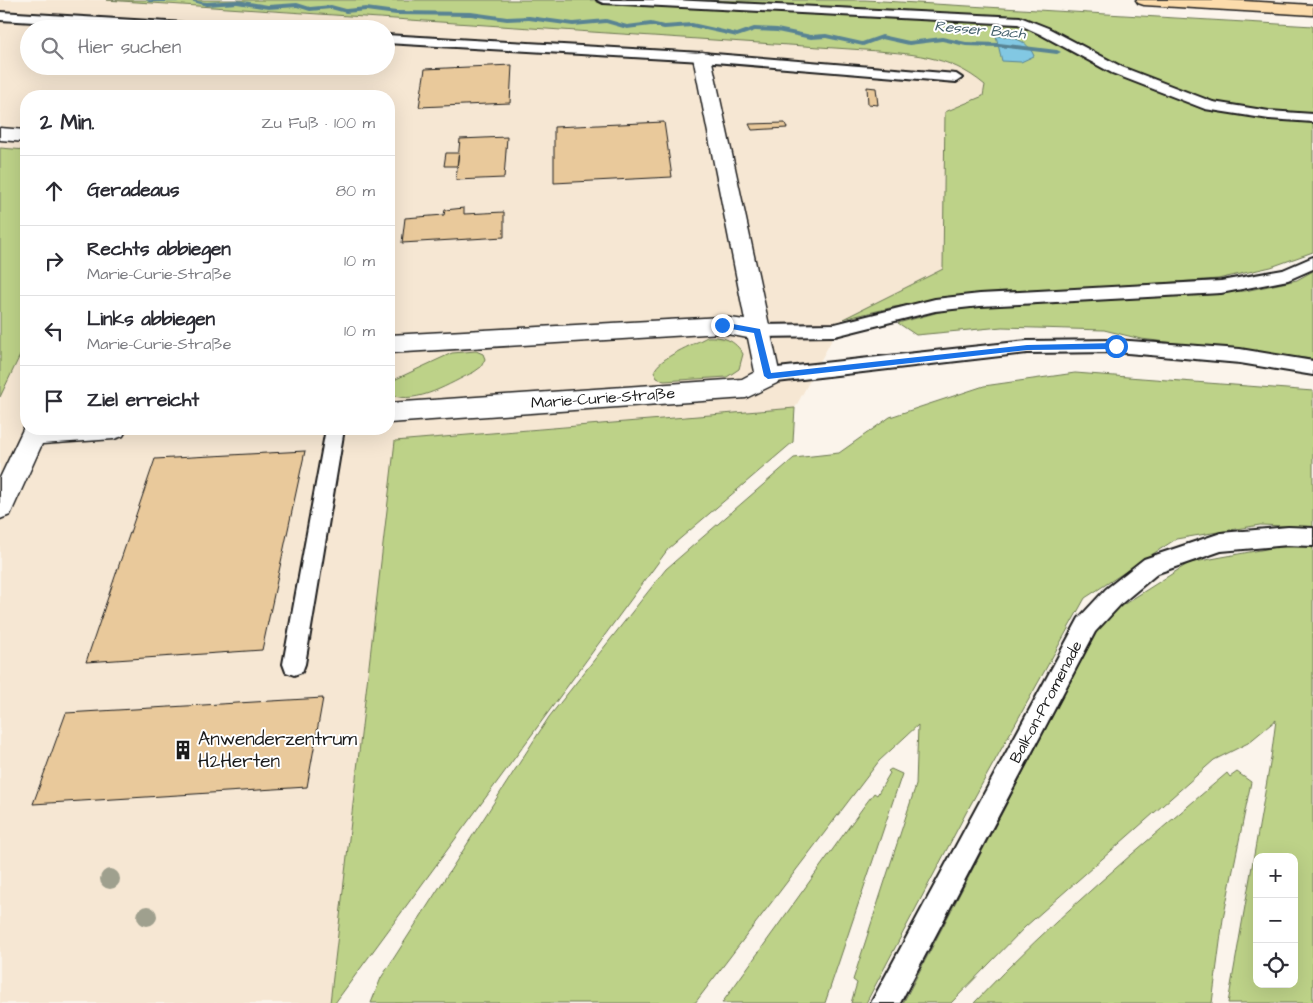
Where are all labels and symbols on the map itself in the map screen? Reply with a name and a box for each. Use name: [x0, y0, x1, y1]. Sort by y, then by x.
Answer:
water label: Resser Bach: [934, 16, 1027, 44]
route end: [711, 314, 734, 337]
route start: [1105, 335, 1128, 358]
street label: Marie-Curie-Straße: [530, 382, 676, 414]
street label: Balkon-Promenade: [1004, 637, 1088, 767]
place label: Anwenderzentrum H2Herten: [198, 726, 357, 775]
building icon: Anwenderzentrum H2Herten: [172, 739, 194, 761]

